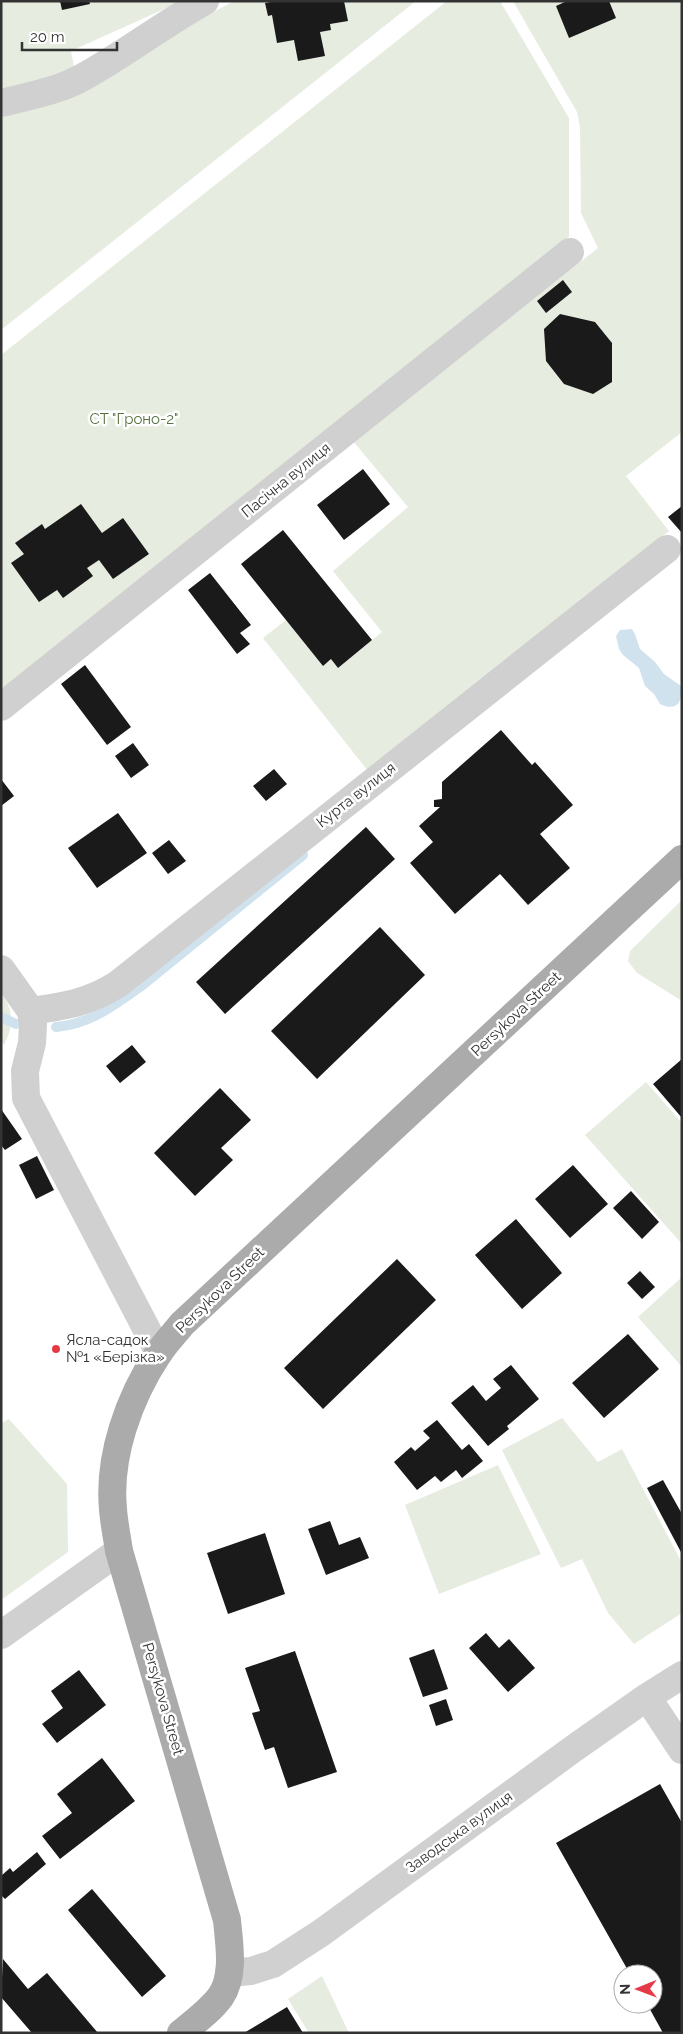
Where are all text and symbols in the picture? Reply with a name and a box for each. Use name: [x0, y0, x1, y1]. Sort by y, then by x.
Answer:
scale bar: [22, 20, 118, 52]
text: 20 m: [30, 28, 65, 46]
park label: СТ "Гроно-2": [90, 410, 178, 428]
street label: Пасічна вулиця: [238, 439, 334, 521]
street label: Курта вулиця: [313, 759, 399, 831]
street label: Persykova Street: [467, 968, 565, 1060]
street label: Persykova Street: [172, 1243, 268, 1337]
place label: Ясла-садок №1 «Берізка»: [66, 1331, 165, 1366]
marker: Ясла-садок №1 «Берізка»: [50, 1343, 62, 1355]
street label: Persykova Street: [138, 1641, 188, 1757]
street label: Заводська вулиця: [402, 1787, 516, 1877]
north arrow: [613, 1964, 663, 2014]
text: N: [617, 1984, 633, 1995]

